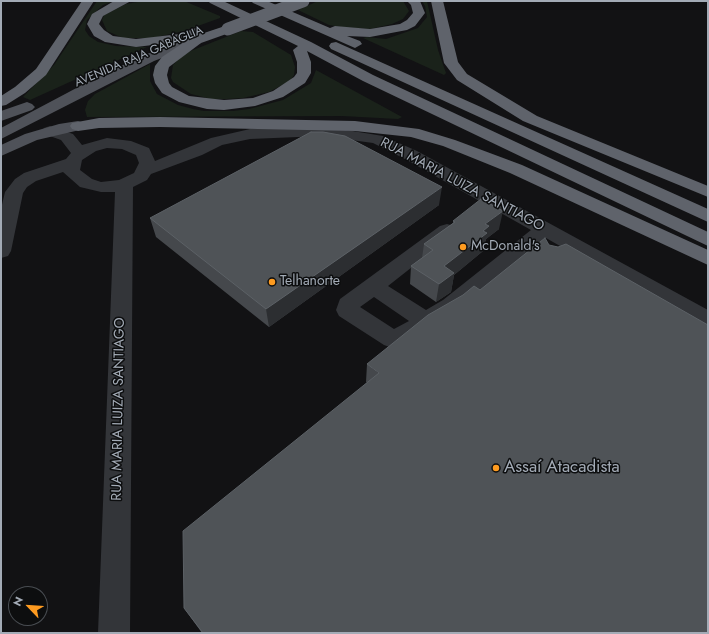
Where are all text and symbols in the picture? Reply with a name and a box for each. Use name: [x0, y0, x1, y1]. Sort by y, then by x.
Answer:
street label: AVENIDA RAJA GABÁGLIA: [73, 23, 205, 91]
street label: RUA MARIA LUIZA SANTIAGO: [377, 135, 547, 235]
place label: McDonald's: [471, 239, 540, 255]
marker: McDonald's: [458, 242, 468, 252]
place label: Telhanorte: [280, 274, 340, 290]
marker: Telhanorte: [267, 277, 277, 287]
street label: RUA MARIA LUIZA SANTIAGO: [109, 317, 129, 501]
place label: Assaí Atacadista: [504, 458, 620, 478]
marker: Assaí Atacadista: [491, 463, 501, 473]
north arrow: [8, 586, 48, 626]
text: N: [9, 594, 27, 609]

